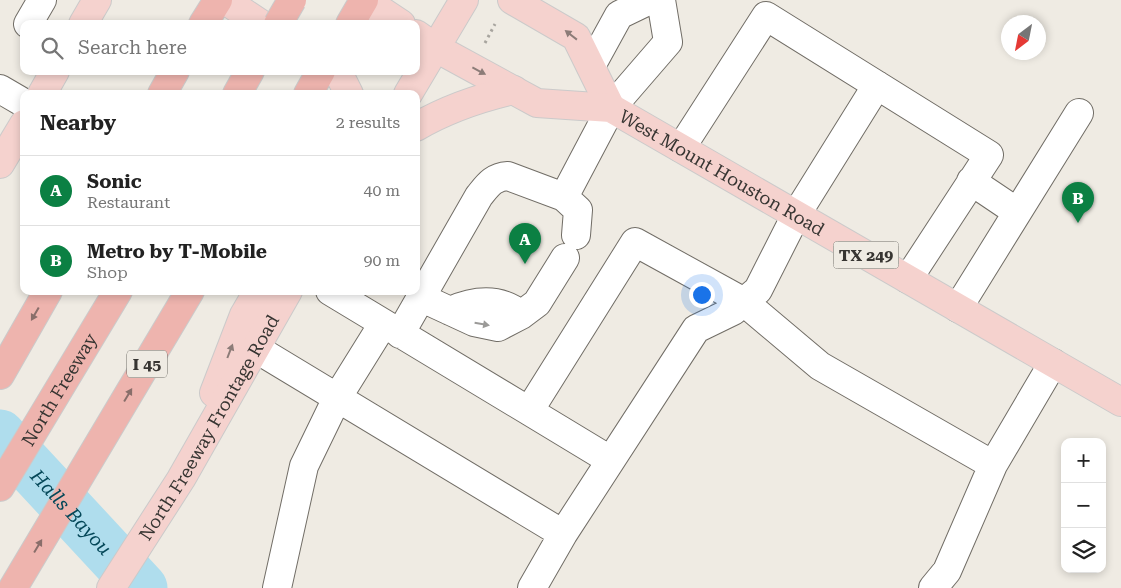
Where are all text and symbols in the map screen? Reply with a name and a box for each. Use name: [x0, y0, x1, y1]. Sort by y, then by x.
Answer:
north arrow: [1001, 15, 1046, 60]
search box: [20, 20, 420, 75]
one-way arrow: [565, 30, 578, 40]
icon: search: [38, 34, 66, 62]
text: Search here: [78, 36, 187, 59]
one-way arrow: [472, 67, 486, 75]
street label: West Mount Houston Road: [616, 105, 829, 240]
text: Nearby: [40, 111, 116, 135]
text: 2 results: [336, 113, 400, 132]
text: Sonic: [87, 170, 142, 193]
text: A: [50, 181, 62, 200]
text: 40 m: [363, 181, 400, 200]
pin: B: [1062, 182, 1094, 223]
text: Restaurant: [87, 193, 170, 212]
pin: A: [509, 223, 541, 264]
text: Metro by T-Mobile: [87, 240, 267, 263]
road number: TX 249: [834, 242, 898, 268]
text: B: [50, 251, 62, 270]
text: 90 m: [363, 251, 400, 270]
text: Shop: [87, 263, 128, 282]
your location: [689, 282, 715, 308]
one-way arrow: [31, 307, 39, 322]
street label: North Freeway Frontage Road: [134, 311, 283, 544]
one-way arrow: [475, 320, 491, 328]
street label: North Freeway: [17, 329, 101, 450]
one-way arrow: [226, 343, 234, 358]
road number: I 45: [127, 350, 167, 378]
one-way arrow: [124, 388, 133, 401]
map controls: [1061, 438, 1106, 573]
button: +: [1061, 438, 1106, 483]
water label: Halls Bayou: [25, 464, 117, 560]
button: −: [1061, 483, 1106, 528]
button: layers: [1061, 528, 1106, 573]
one-way arrow: [34, 540, 43, 553]

